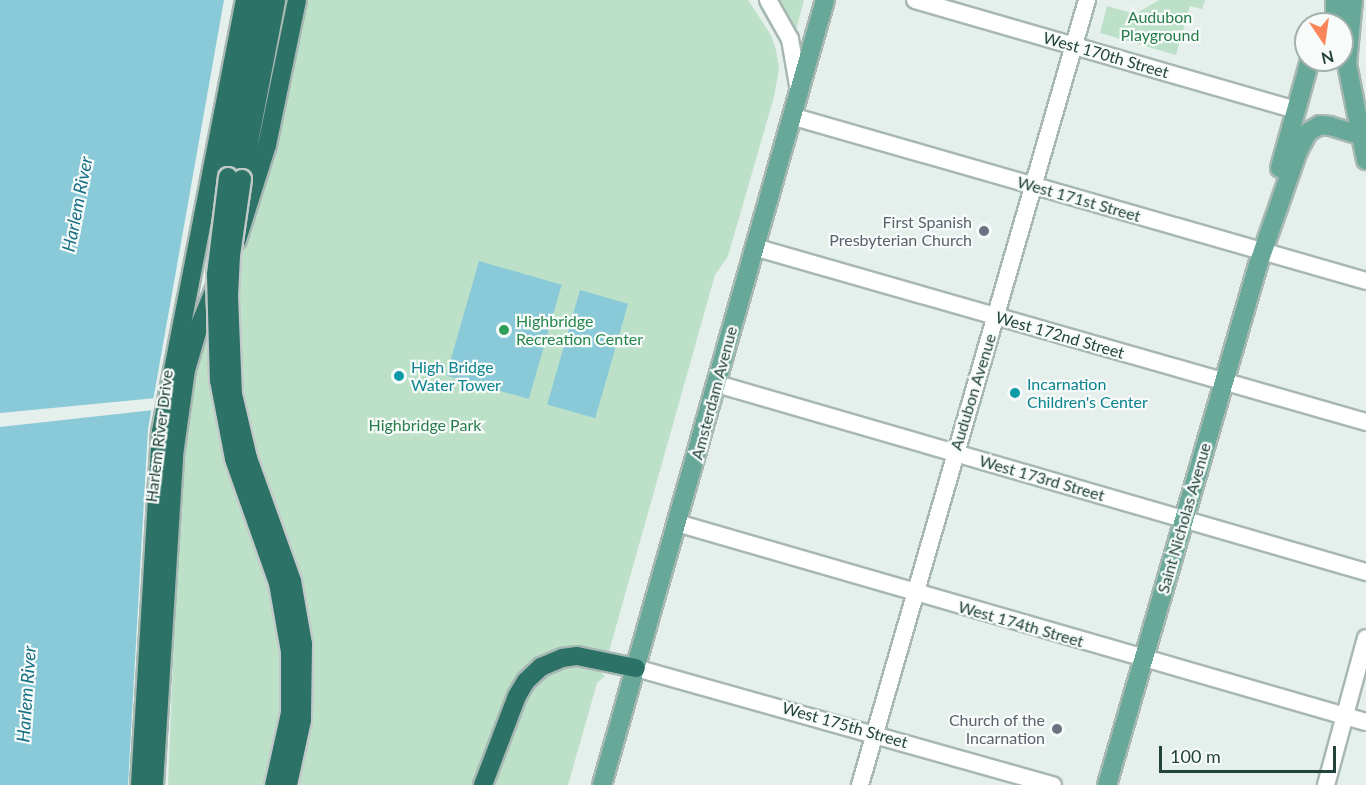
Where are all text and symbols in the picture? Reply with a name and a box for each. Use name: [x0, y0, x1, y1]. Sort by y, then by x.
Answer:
park label: Audubon Playground: [1121, 7, 1199, 45]
north arrow: [1294, 12, 1354, 72]
street label: West 170th Street: [1041, 28, 1171, 82]
text: N: [1320, 47, 1336, 69]
water label: Harlem River: [57, 155, 97, 253]
street label: West 171st Street: [1015, 172, 1143, 226]
place label: First Spanish Presbyterian Church: [829, 212, 972, 250]
marker: First Spanish Presbyterian Church: [977, 224, 991, 238]
street label: West 172nd Street: [994, 307, 1126, 363]
place label: Highbridge Recreation Center: [516, 311, 643, 349]
marker: Highbridge Recreation Center: [497, 323, 511, 337]
street label: Amsterdam Avenue: [687, 324, 741, 462]
street label: Audubon Avenue: [946, 331, 1000, 453]
place label: High Bridge Water Tower: [411, 357, 502, 395]
street label: Harlem River Drive: [141, 369, 177, 503]
marker: High Bridge Water Tower: [392, 369, 406, 383]
place label: Incarnation Children's Center: [1027, 374, 1148, 412]
marker: Incarnation Children's Center: [1008, 386, 1022, 400]
park label: Highbridge Park: [369, 415, 481, 435]
street label: Saint Nicholas Avenue: [1153, 440, 1215, 596]
street label: West 173rd Street: [977, 451, 1107, 505]
street label: West 174th Street: [956, 597, 1086, 651]
water label: Harlem River: [12, 645, 40, 743]
street label: West 175th Street: [780, 698, 910, 752]
place label: Church of the Incarnation: [949, 710, 1045, 748]
marker: Church of the Incarnation: [1050, 722, 1064, 736]
scale bar: [1162, 734, 1339, 772]
text: 100 m: [1170, 745, 1221, 767]

